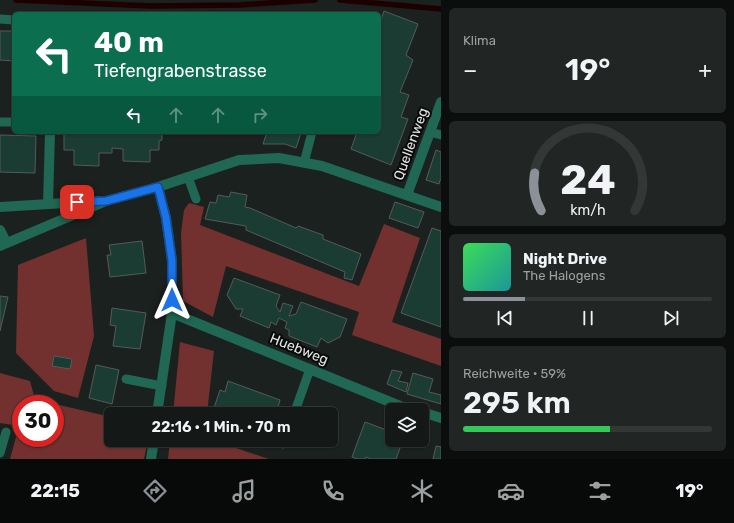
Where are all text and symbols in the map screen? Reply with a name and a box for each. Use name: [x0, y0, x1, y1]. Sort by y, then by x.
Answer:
text: 40 m: [94, 26, 164, 59]
icon: left: [28, 28, 80, 80]
text: Klima: [463, 33, 496, 48]
text: 19°: [565, 52, 610, 88]
text: −: [463, 57, 477, 84]
text: +: [698, 57, 712, 84]
text: Tiefengrabenstrasse: [94, 60, 267, 82]
icon: left: [123, 104, 145, 126]
icon: ahead: [165, 104, 187, 126]
icon: ahead: [207, 104, 229, 126]
icon: right: [249, 104, 271, 126]
street label: Quellenweg: [390, 105, 432, 183]
text: 24: [560, 155, 615, 204]
pin: [60, 185, 94, 219]
icon: arrive: [66, 191, 88, 213]
text: km/h: [570, 202, 605, 219]
text: Night Drive: [523, 250, 607, 268]
text: The Halogens: [523, 268, 605, 283]
position arrow: [151, 279, 193, 321]
icon: previous: [494, 307, 516, 329]
icon: pause: [577, 307, 599, 329]
icon: next: [660, 307, 682, 329]
street label: Huebweg: [267, 330, 331, 368]
text: Reichweite · 59%: [463, 366, 566, 381]
text: 295 km: [463, 385, 571, 421]
speed limit sign: 30: [12, 395, 64, 447]
map controls: [385, 403, 429, 447]
button: layers: [385, 403, 429, 447]
text: 22:16 · 1 Min. · 70 m: [151, 418, 291, 436]
icon: directions: [141, 477, 169, 505]
icon: music: [230, 477, 258, 505]
icon: phone: [319, 477, 347, 505]
icon: climate: [408, 477, 436, 505]
icon: car: [497, 477, 525, 505]
icon: filters: [586, 477, 614, 505]
text: 22:15: [31, 480, 80, 502]
text: 19°: [676, 480, 703, 502]

